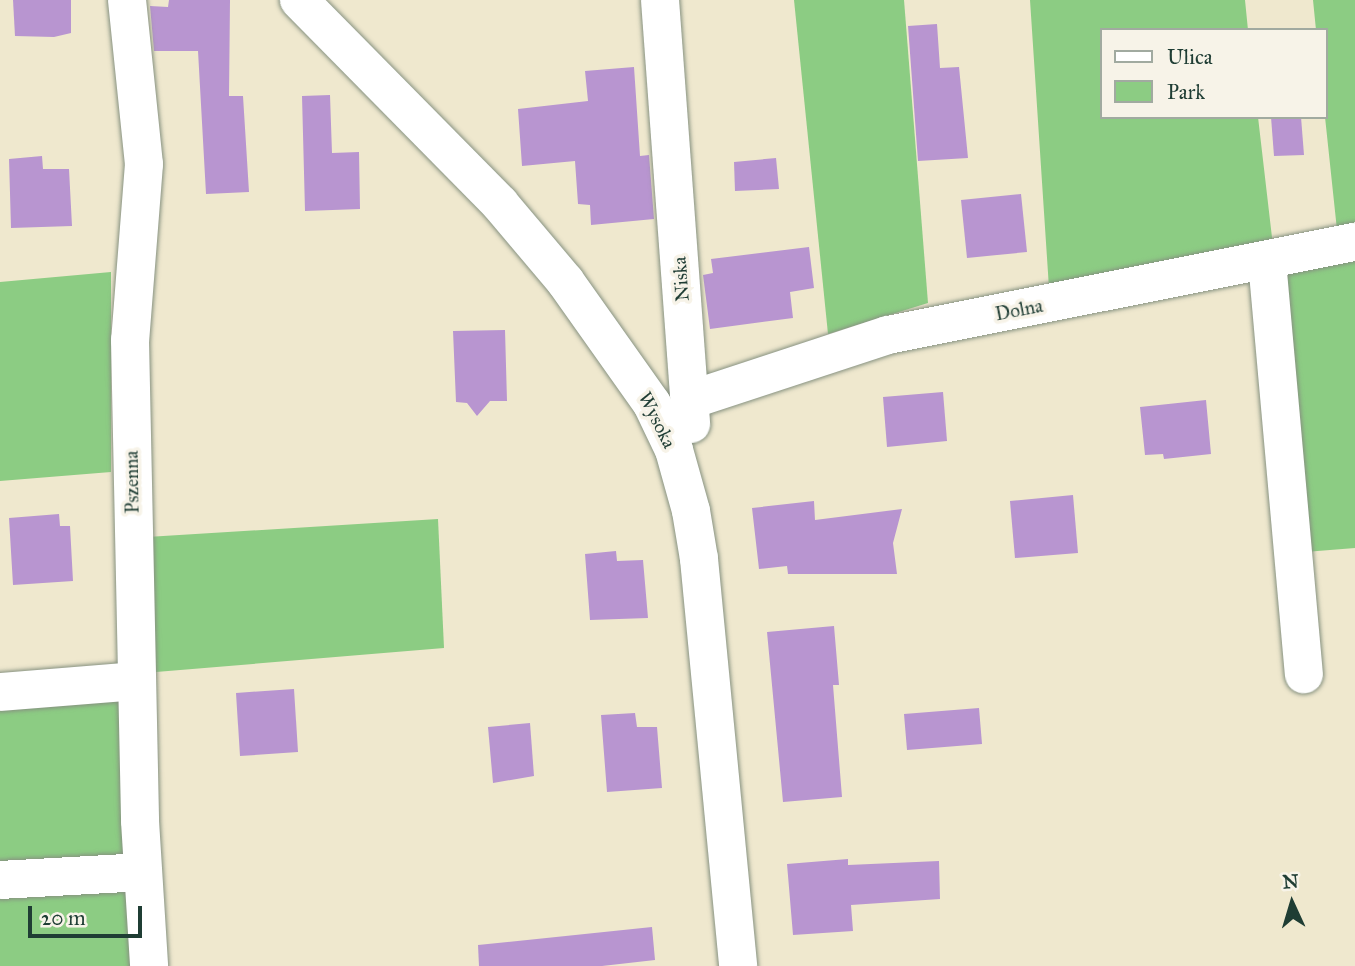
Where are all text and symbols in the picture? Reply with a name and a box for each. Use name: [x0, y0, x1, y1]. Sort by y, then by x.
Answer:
legend: [1100, 28, 1327, 119]
text: Ulica: [1167, 44, 1213, 70]
text: Park: [1167, 79, 1205, 105]
street label: Niska: [668, 256, 694, 302]
street label: Dolna: [993, 294, 1045, 326]
street label: Wysoka: [633, 388, 681, 452]
street label: Pszenna: [120, 450, 144, 514]
north arrow: [1257, 868, 1327, 938]
text: N: [1282, 870, 1299, 894]
scale bar: [32, 892, 145, 936]
text: 20 m: [41, 905, 86, 931]

